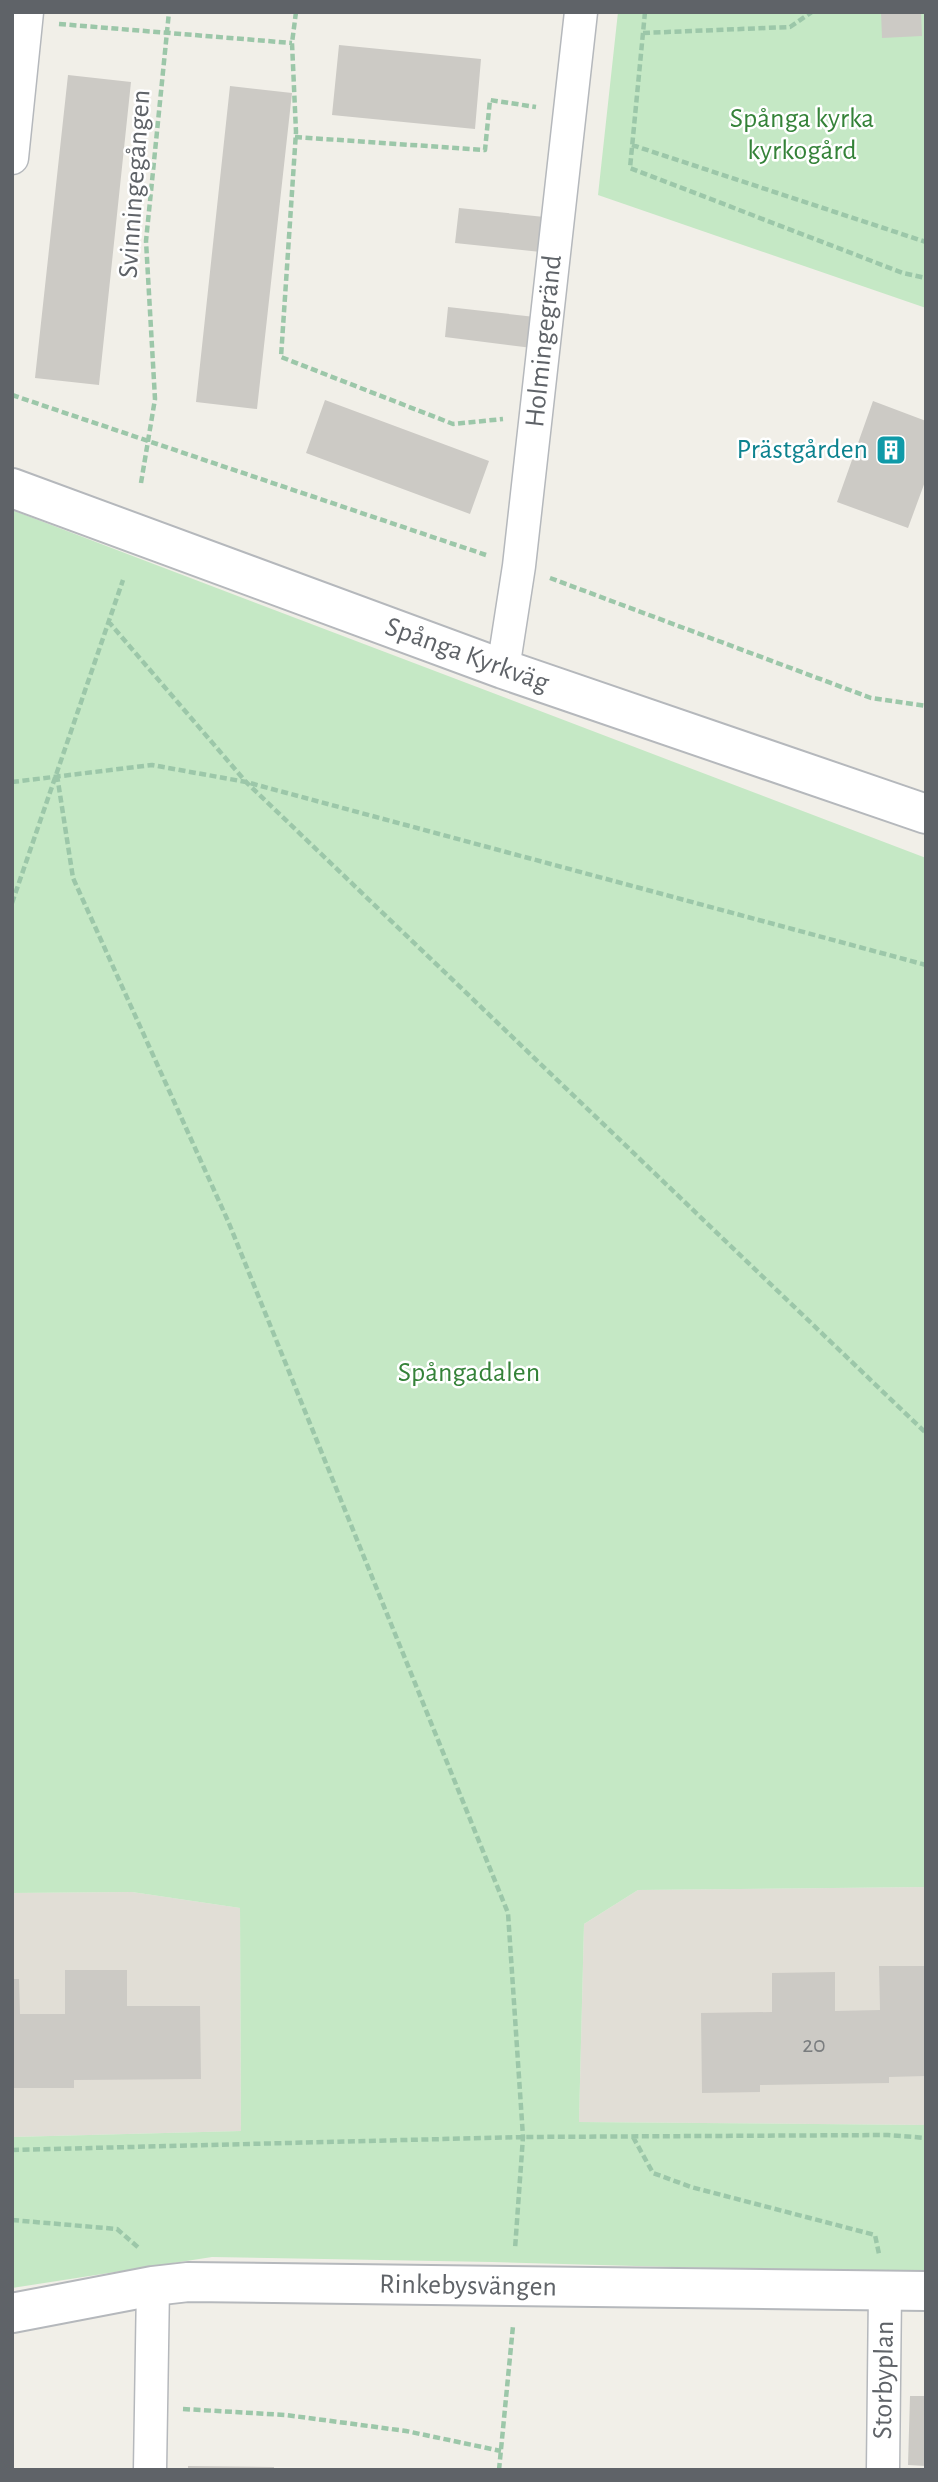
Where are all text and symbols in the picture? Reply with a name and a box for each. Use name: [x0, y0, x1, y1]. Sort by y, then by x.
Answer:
street label: Svinningegången: [114, 89, 156, 279]
park label: Spånga kyrka kyrkogård: [730, 105, 874, 165]
street label: Holmingegränd: [521, 253, 567, 429]
building icon: Prästgården: [874, 433, 908, 467]
place label: Prästgården: [737, 436, 868, 464]
street label: Spånga Kyrkväg: [382, 612, 553, 698]
park label: Spångadalen: [398, 1359, 540, 1387]
house number: 20: [802, 2033, 826, 2057]
street label: Rinkebysvängen: [379, 2270, 557, 2302]
street label: Storbyplan: [869, 2320, 899, 2440]

